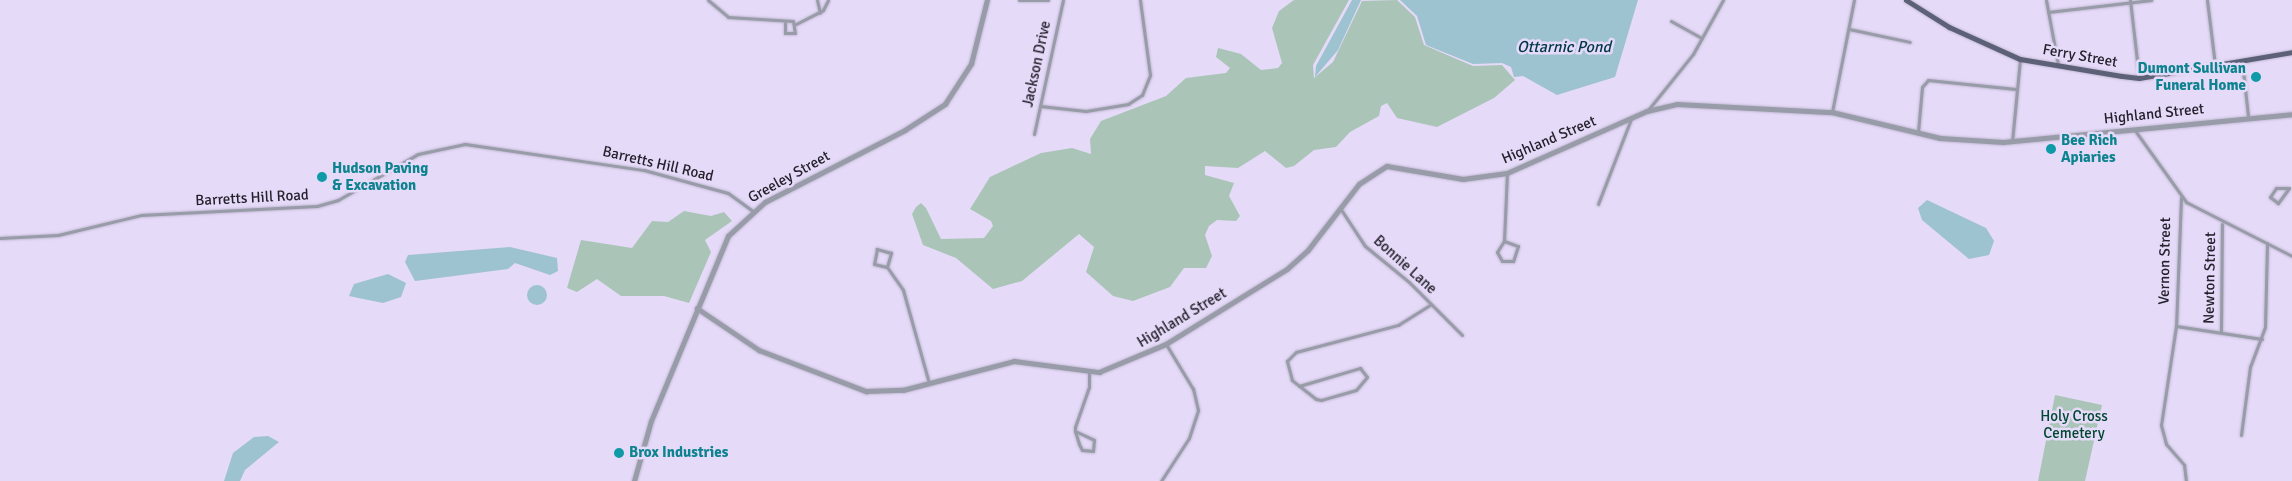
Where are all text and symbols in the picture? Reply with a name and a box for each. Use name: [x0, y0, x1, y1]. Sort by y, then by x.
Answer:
street label: Jackson Drive: [1019, 19, 1055, 109]
water label: Ottarnic Pond: [1517, 37, 1611, 57]
street label: Ferry Street: [2041, 41, 2119, 71]
place label: Dumont Sullivan Funeral Home: [2138, 59, 2246, 94]
marker: Dumont Sullivan Funeral Home: [2250, 71, 2262, 83]
street label: Highland Street: [2103, 100, 2205, 128]
street label: Highland Street: [1499, 112, 1599, 168]
place label: Bee Rich Apiaries: [2061, 131, 2117, 166]
street label: Barretts Hill Road: [601, 142, 715, 186]
marker: Bee Rich Apiaries: [2045, 143, 2057, 155]
street label: Greeley Street: [745, 147, 833, 207]
place label: Hudson Paving & Excavation: [332, 159, 428, 194]
marker: Hudson Paving & Excavation: [316, 171, 328, 183]
street label: Barretts Hill Road: [195, 186, 309, 210]
street label: Vernon Street: [2155, 217, 2175, 305]
street label: Bonnie Lane: [1370, 232, 1440, 298]
street label: Newton Street: [2200, 232, 2220, 324]
street label: Highland Street: [1134, 284, 1230, 352]
park label: Holy Cross Cemetery: [2040, 407, 2108, 442]
place label: Brox Industries: [629, 444, 728, 462]
marker: Brox Industries: [613, 447, 625, 459]

